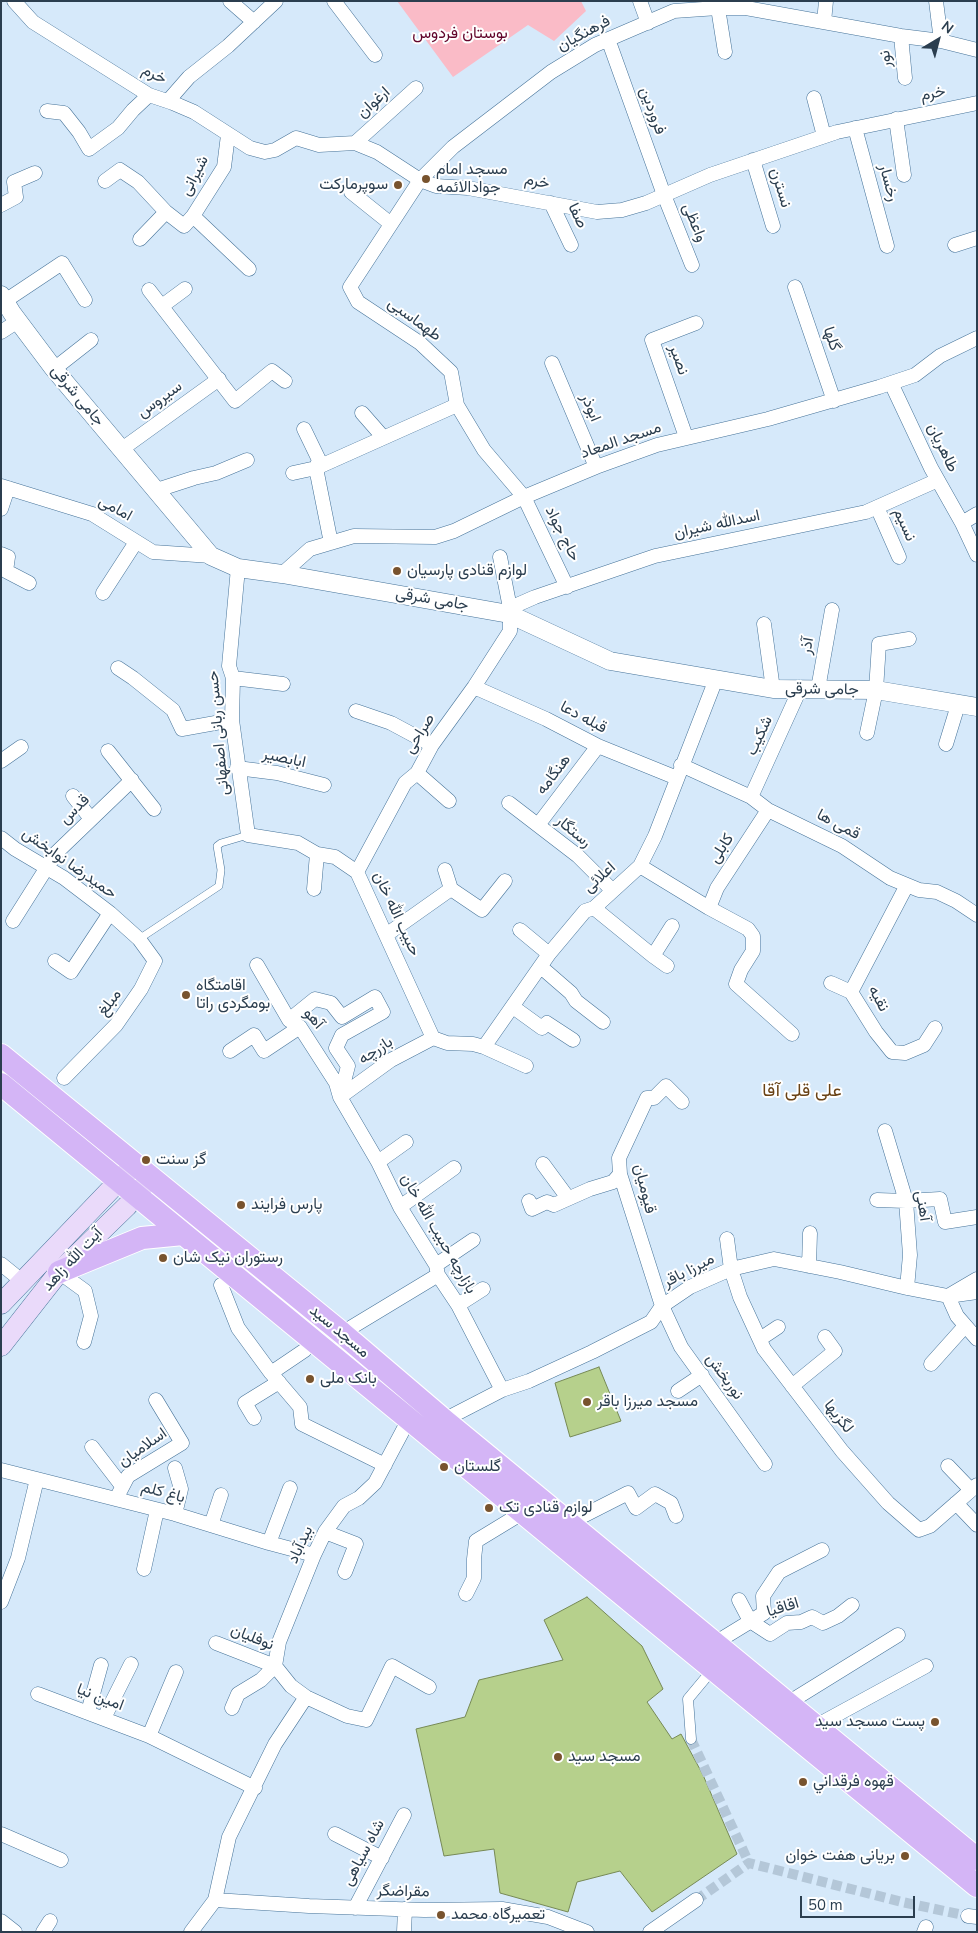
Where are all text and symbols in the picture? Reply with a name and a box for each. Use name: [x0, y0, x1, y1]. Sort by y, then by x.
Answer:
street label: فرهنگیان: [554, 12, 614, 56]
north arrow: [913, 15, 963, 65]
text: N: [937, 17, 957, 38]
park label: بوستان فردوس: [412, 24, 508, 44]
street label: نور: [876, 49, 896, 69]
street label: خرم: [138, 61, 170, 89]
street label: خرم: [919, 82, 947, 106]
street label: ارغوان: [353, 83, 395, 123]
street label: فروردین: [635, 85, 669, 137]
street label: شیرانی: [176, 153, 214, 199]
place label: مسجد امام جوادالائمه: [436, 160, 508, 198]
street label: رخسار: [874, 162, 902, 204]
street label: نسترن: [765, 166, 795, 210]
street label: خرم: [523, 170, 551, 194]
marker: مسجد امام جوادالائمه: [420, 173, 432, 185]
place label: سوپرمارکت: [319, 175, 388, 195]
marker: سوپرمارکت: [392, 179, 404, 191]
street label: صفا: [563, 200, 591, 232]
street label: واعظی: [678, 201, 710, 245]
street label: طهماسبی: [383, 294, 445, 346]
street label: گلها: [818, 324, 844, 354]
street label: نصیر: [664, 342, 692, 378]
street label: جامی شرقی: [46, 362, 108, 430]
street label: سیروس: [134, 377, 186, 423]
street label: ابوذر: [576, 391, 604, 425]
street label: مسجد المعاد: [578, 418, 664, 464]
street label: طاهریان: [922, 420, 962, 476]
street label: امامی: [95, 492, 135, 526]
street label: حاج جواد: [540, 503, 584, 565]
street label: اسدالله شیران: [672, 506, 762, 544]
street label: نسیم: [888, 506, 920, 544]
place label: لوازم قنادی پارسیان: [407, 561, 527, 581]
marker: لوازم قنادی پارسیان: [391, 565, 403, 577]
street label: جامی شرقی: [394, 584, 470, 616]
street label: آذر: [797, 636, 819, 656]
street label: حسن ربانی اصفهانی: [204, 670, 234, 796]
street label: جامی شرقی: [785, 680, 859, 700]
street label: قبله دعا: [556, 698, 610, 738]
street label: صراحی: [400, 711, 440, 757]
street label: شکیب: [743, 713, 777, 759]
street label: ابابصیر: [261, 745, 307, 773]
street label: هنگامه: [533, 751, 575, 799]
street label: قدس: [56, 791, 94, 829]
street label: قمی ها: [813, 806, 863, 844]
street label: رستگار: [551, 812, 595, 852]
street label: حمیدرضا نوابخش: [18, 824, 120, 904]
street label: کابلی: [705, 831, 739, 867]
street label: اعلائی: [580, 858, 620, 898]
street label: حبیب الله خان: [368, 869, 424, 959]
place label: اقامتگاه بومگردی راتا: [196, 976, 270, 1014]
street label: نقیه: [863, 983, 893, 1015]
street label: مبلغ: [94, 986, 126, 1020]
marker: اقامتگاه بومگردی راتا: [180, 989, 192, 1001]
street label: آهو: [299, 1004, 327, 1034]
street label: بازرچه: [355, 1033, 397, 1069]
district label: علی قلی آقا: [762, 1081, 842, 1103]
place label: گز سنت: [156, 1150, 206, 1170]
marker: گز سنت: [140, 1154, 152, 1166]
street label: قیومیان: [629, 1162, 659, 1216]
street label: بازارچه حبیب الله خان: [396, 1171, 480, 1297]
street label: آهنی: [910, 1189, 934, 1223]
place label: پارس فرایند: [251, 1195, 322, 1215]
marker: پارس فرایند: [235, 1199, 247, 1211]
street label: آیت الله زاهد: [39, 1224, 107, 1296]
place label: رستوران نیک شان: [173, 1248, 283, 1268]
street label: میرزا باقر: [660, 1250, 718, 1292]
marker: رستوران نیک شان: [157, 1252, 169, 1264]
street label: مسجد سید: [305, 1301, 373, 1363]
street label: نوربخش: [701, 1350, 747, 1404]
place label: بانک ملی: [320, 1369, 377, 1389]
marker: بانک ملی: [304, 1373, 316, 1385]
place label: مسجد میرزا باقر: [597, 1392, 698, 1412]
marker: مسجد میرزا باقر: [581, 1396, 593, 1408]
street label: لگزیها: [819, 1397, 857, 1437]
street label: اسلامیان: [115, 1424, 171, 1472]
place label: گلستان: [454, 1457, 501, 1477]
marker: گلستان: [438, 1461, 450, 1473]
street label: باغ کلم: [139, 1478, 187, 1508]
place label: لوازم قنادی تک: [499, 1498, 593, 1518]
marker: لوازم قنادی تک: [483, 1502, 495, 1514]
street label: بیدآباد: [284, 1523, 318, 1567]
street label: اقاقیا: [765, 1594, 801, 1622]
street label: نوفلیان: [228, 1621, 276, 1655]
street label: امین نیا: [74, 1680, 126, 1716]
place label: پست مسجد سید: [815, 1712, 925, 1732]
marker: پست مسجد سید: [929, 1716, 941, 1728]
place label: مسجد سید: [568, 1747, 640, 1767]
marker: مسجد سید: [552, 1751, 564, 1763]
place label: قهوه فرقداني: [813, 1772, 894, 1792]
marker: قهوه فرقداني: [797, 1776, 809, 1788]
street label: شاه سیاهی: [339, 1816, 389, 1890]
place label: بریانی هفت خوان: [785, 1846, 895, 1866]
marker: بریانی هفت خوان: [899, 1850, 911, 1862]
street label: مقراضگر: [376, 1882, 430, 1902]
scale bar: [803, 1886, 918, 1918]
text: 50 m: [808, 1895, 843, 1915]
place label: تعمیرگاه محمد: [451, 1905, 545, 1925]
marker: تعمیرگاه محمد: [435, 1909, 447, 1921]

